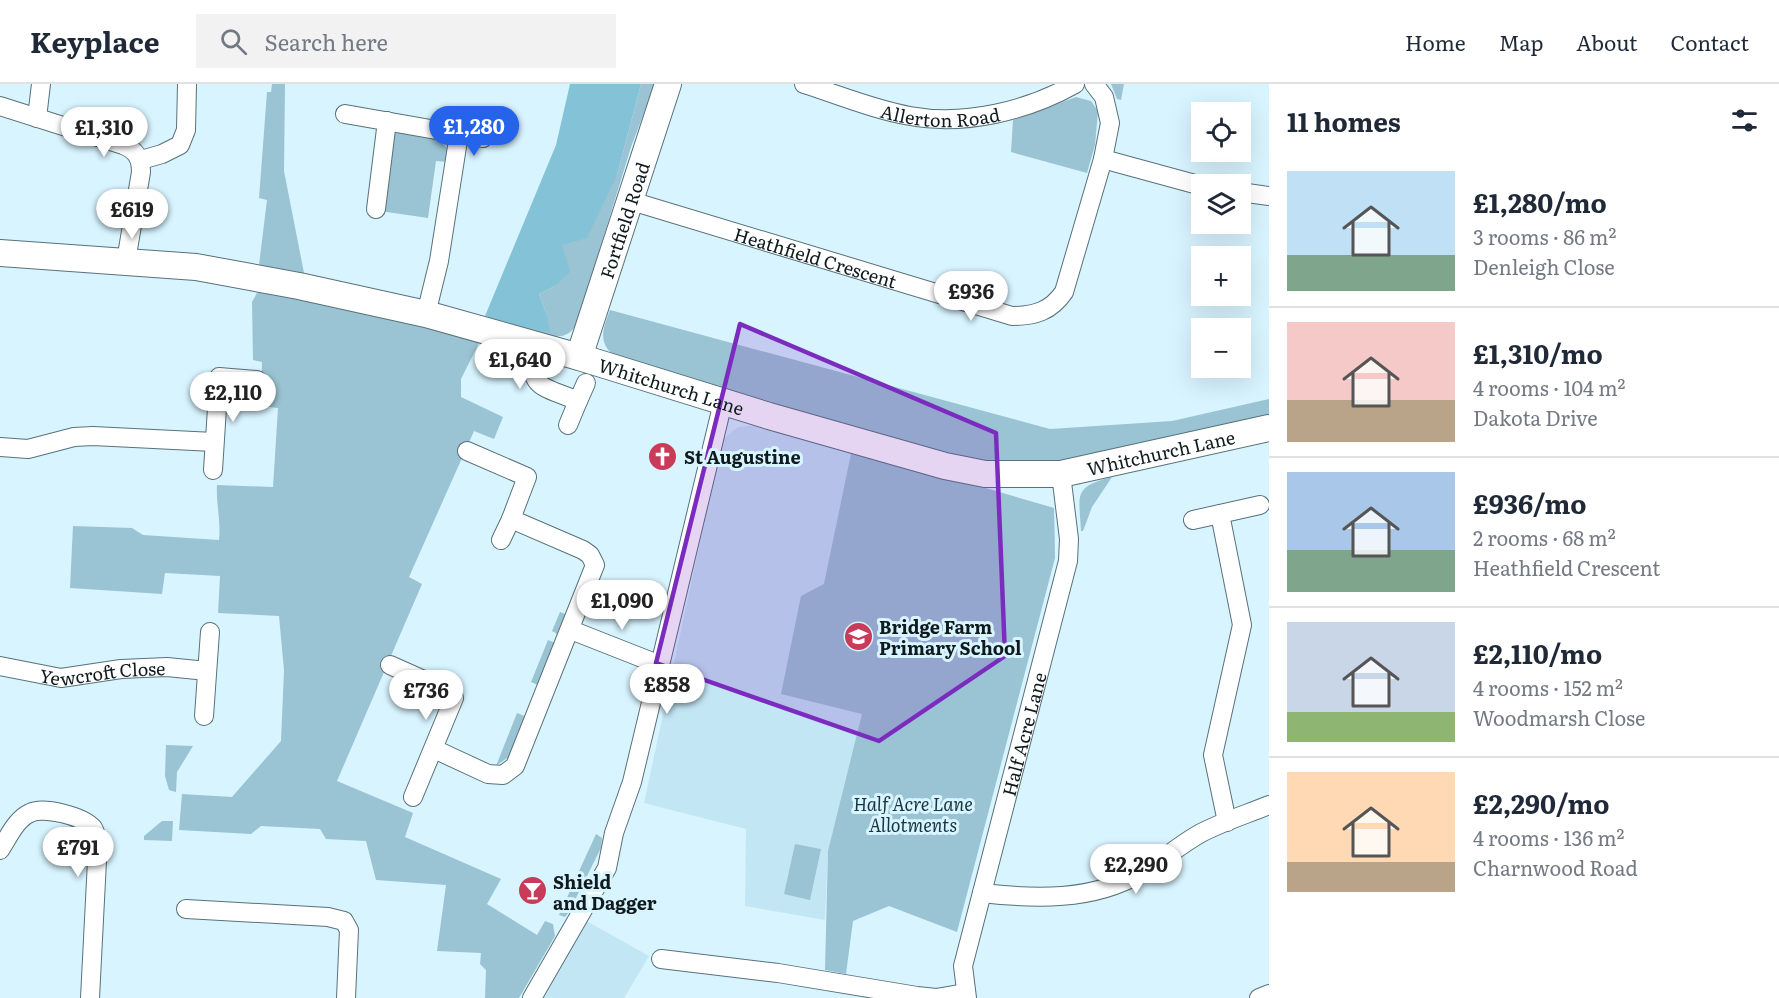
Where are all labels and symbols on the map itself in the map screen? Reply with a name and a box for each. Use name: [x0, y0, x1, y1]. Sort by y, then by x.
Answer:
street label: Allerton Road: [878, 96, 1002, 133]
pin: £1,280: [425, 106, 523, 157]
pin: £1,310: [55, 107, 153, 158]
street label: Fortfield Road: [592, 158, 655, 282]
pin: £619: [96, 189, 168, 240]
street label: Heathfield Crescent: [731, 219, 901, 294]
pin: £936: [935, 271, 1007, 322]
pin: £1,640: [471, 339, 569, 390]
street label: Whitchurch Lane: [595, 350, 747, 421]
pin: £2,110: [184, 372, 282, 423]
street label: Whitchurch Lane: [1084, 422, 1237, 481]
church icon: St Augustine: [647, 440, 679, 472]
place label: St Augustine: [684, 443, 801, 470]
pin: £1,090: [573, 580, 671, 631]
place label: Bridge Farm Primary School: [879, 613, 1022, 661]
school or university icon: Bridge Farm Primary School: [842, 620, 874, 652]
street label: Yewcroft Close: [37, 654, 166, 692]
pin: £858: [631, 664, 703, 715]
street label: Half Acre Lane: [994, 669, 1052, 799]
pin: £736: [390, 670, 462, 721]
park label: Half Acre Lane Allotments: [853, 790, 973, 838]
pin: £791: [42, 827, 114, 878]
pin: £2,290: [1087, 844, 1185, 895]
place label: Shield and Dagger: [553, 868, 657, 916]
bar icon: Shield and Dagger: [516, 875, 548, 907]

